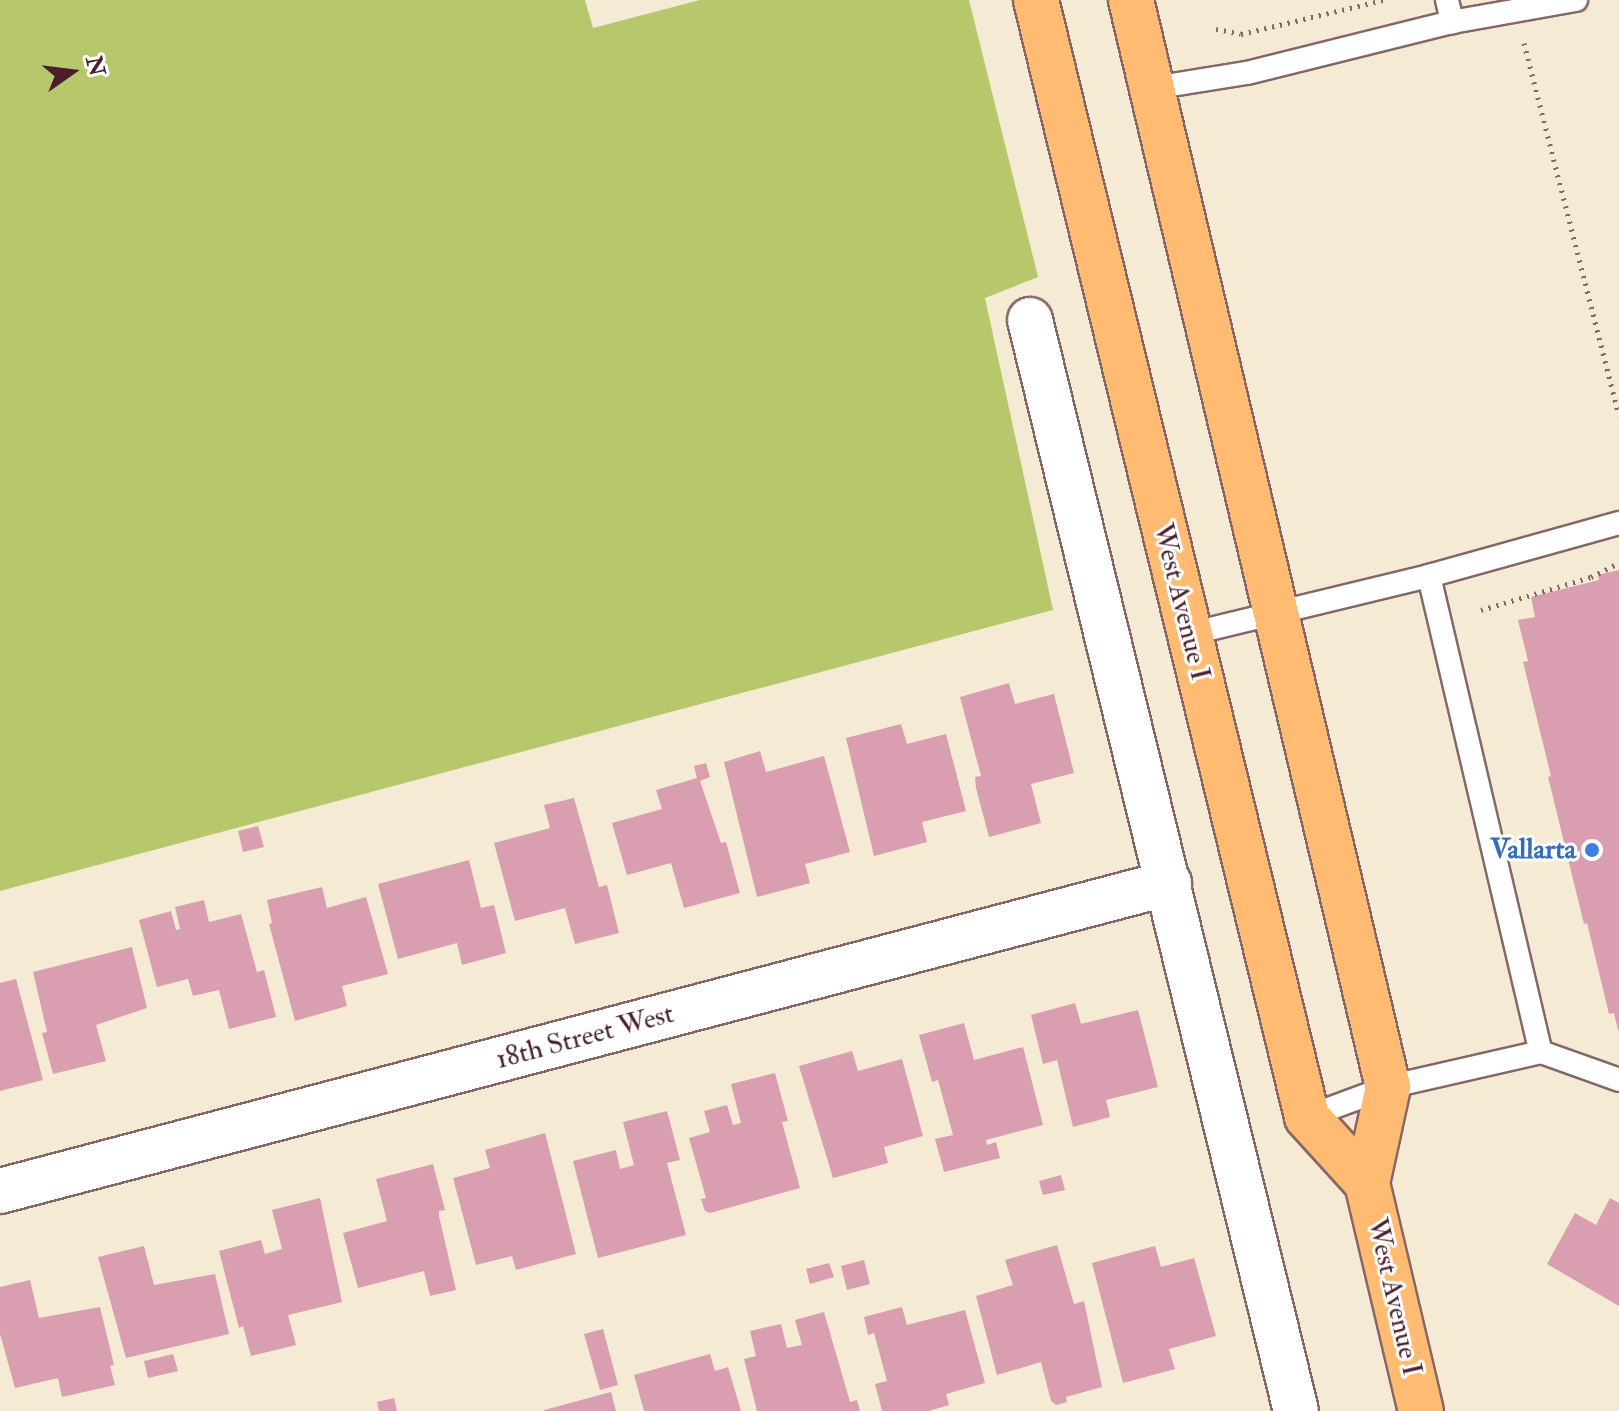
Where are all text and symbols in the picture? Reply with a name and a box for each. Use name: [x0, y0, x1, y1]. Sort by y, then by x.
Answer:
north arrow: [32, 32, 112, 112]
text: N: [79, 53, 111, 79]
street label: West Avenue I: [1145, 520, 1217, 684]
place label: Vallarta: [1490, 833, 1576, 867]
marker: Vallarta: [1583, 841, 1601, 859]
street label: 18th Street West: [493, 997, 677, 1077]
street label: West Avenue I: [1360, 1215, 1428, 1379]

